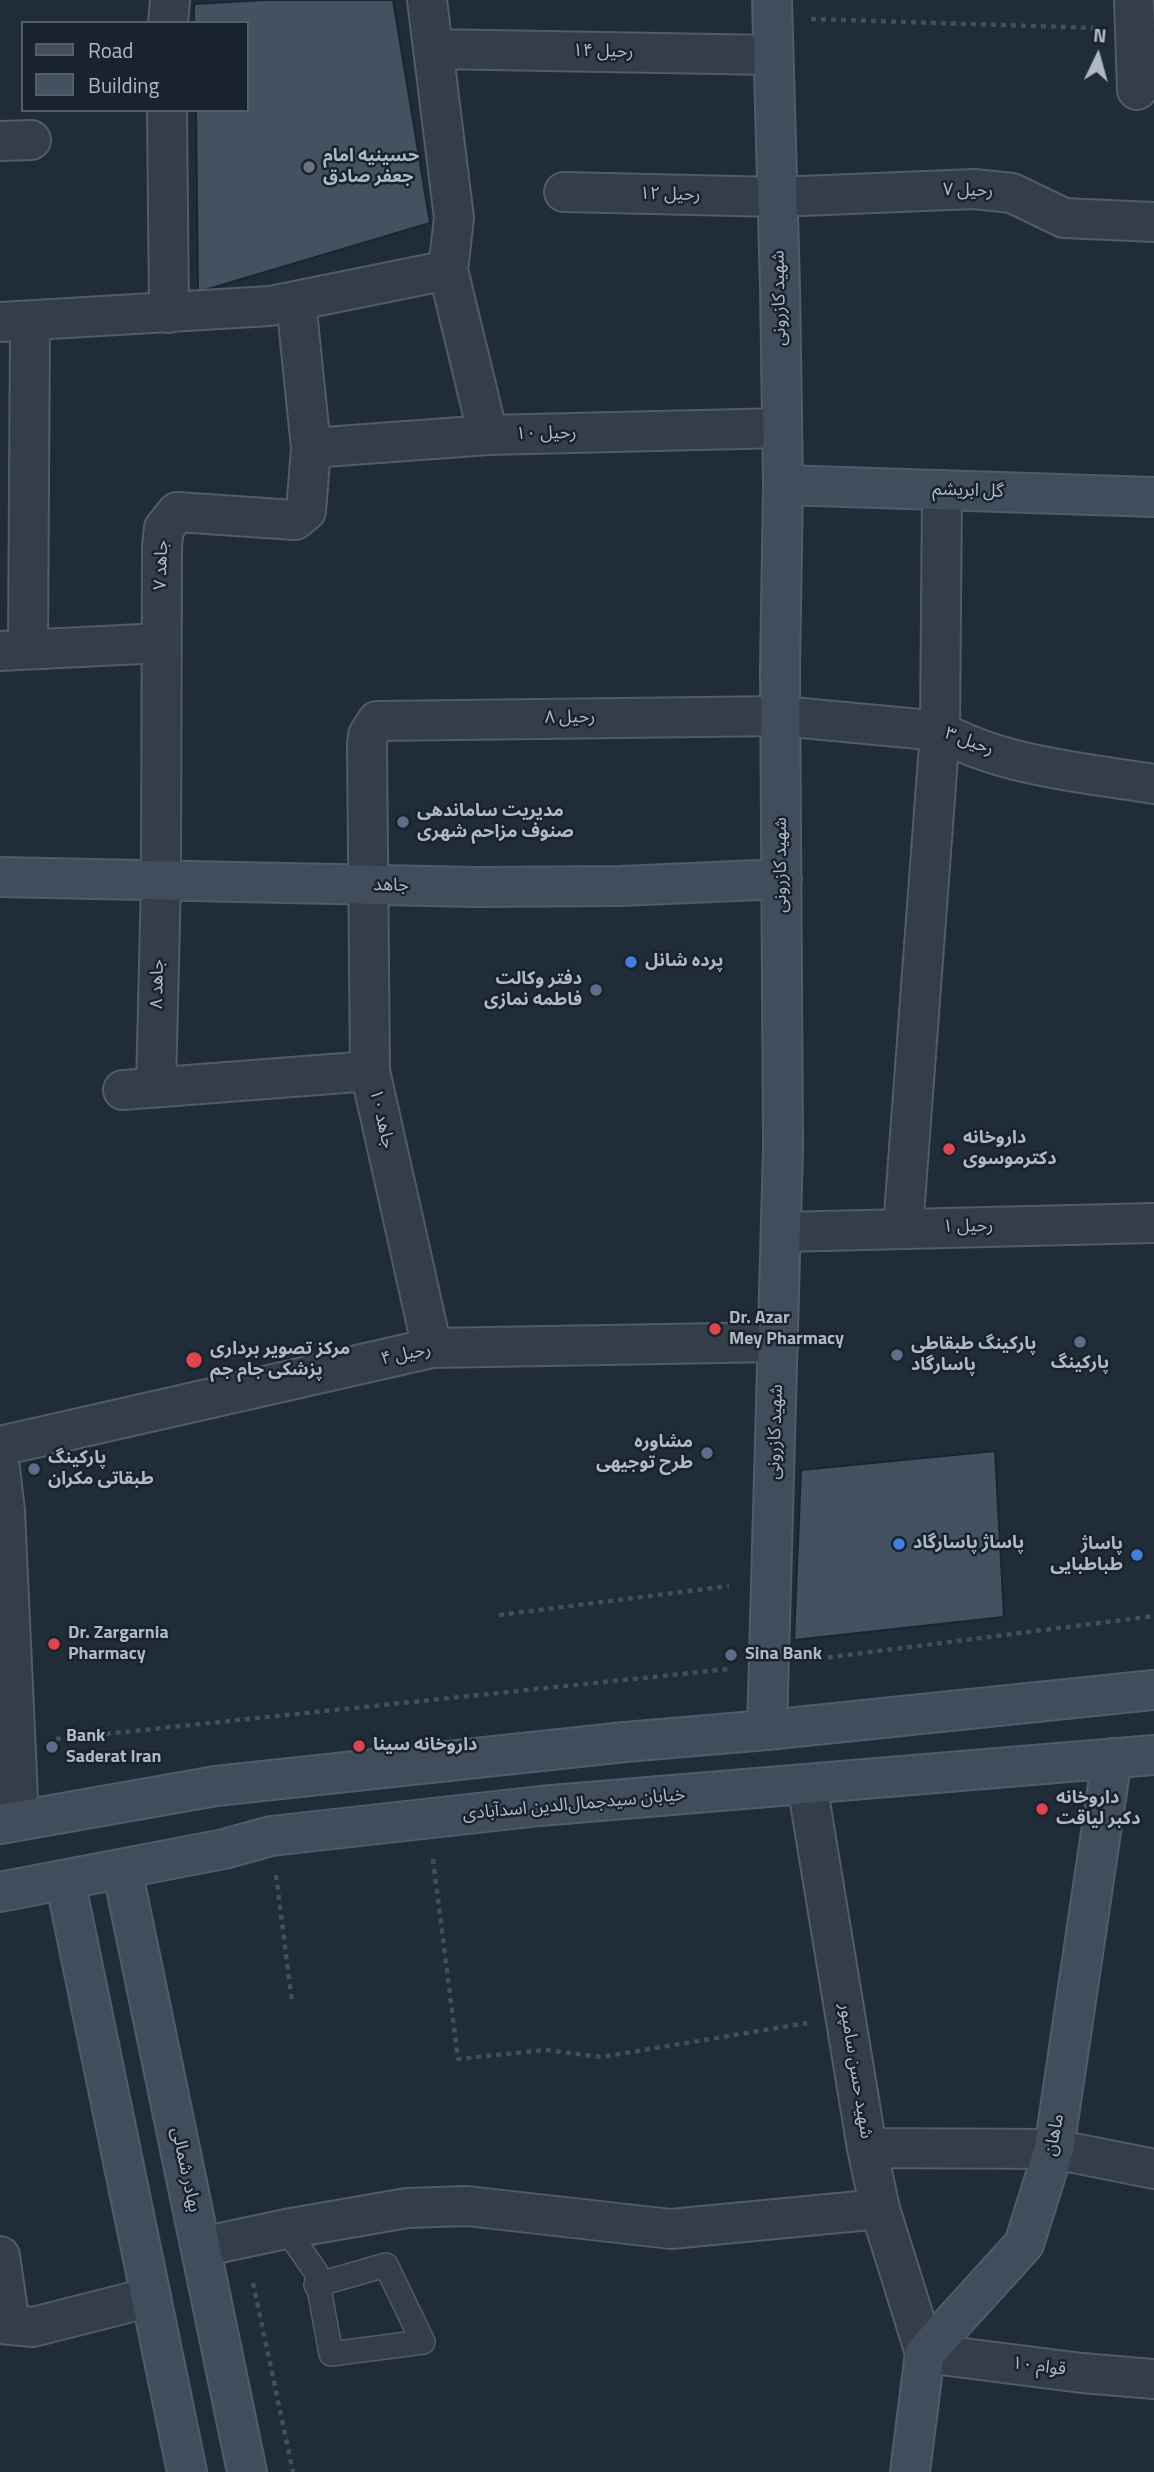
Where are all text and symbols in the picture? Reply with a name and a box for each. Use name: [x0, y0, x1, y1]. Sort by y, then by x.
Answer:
text: N: [1092, 20, 1108, 50]
legend: [21, 21, 248, 112]
north arrow: [1063, 21, 1133, 91]
text: Road: [88, 34, 133, 66]
street label: رحیل ۱۴: [572, 41, 634, 63]
text: Building: [88, 69, 159, 101]
place label: حسینیه امام جعفر صادق: [323, 146, 419, 188]
marker: حسینیه امام جعفر صادق: [301, 159, 317, 175]
street label: رحیل ۷: [943, 180, 993, 202]
street label: رحیل ۱۲: [639, 184, 701, 206]
street label: شهید کازرونی: [768, 250, 792, 346]
street label: رحیل ۱۰: [515, 423, 577, 445]
street label: گل ابریشم: [932, 479, 1004, 503]
street label: جاهد ۷: [150, 540, 174, 590]
street label: رحیل ۸: [545, 707, 595, 729]
street label: رحیل ۳: [942, 723, 996, 761]
place label: مدیریت ساماندهی صنوف مزاحم شهری: [417, 801, 574, 844]
marker: مدیریت ساماندهی صنوف مزاحم شهری: [395, 814, 411, 830]
street label: شهید کازرونی: [771, 817, 793, 913]
street label: جاهد: [373, 875, 409, 897]
place label: پرده شانل: [645, 951, 724, 973]
marker: پرده شانل: [623, 954, 639, 970]
street label: جاهد ۸: [147, 959, 169, 1009]
place label: دفتر وکالت فاطمه نمازی: [484, 969, 582, 1012]
marker: دفتر وکالت فاطمه نمازی: [588, 982, 604, 998]
street label: جاهد ۱۰: [364, 1087, 398, 1151]
place label: داروخانه دکترموسوی: [963, 1128, 1056, 1170]
marker: داروخانه دکترموسوی: [941, 1141, 957, 1157]
street label: رحیل ۱: [943, 1216, 993, 1238]
place label: Dr. Azar Mey Pharmacy: [729, 1308, 844, 1350]
marker: Dr. Azar Mey Pharmacy: [707, 1321, 723, 1337]
place label: پارکینگ طبقاطی پاسارگاد: [911, 1334, 1036, 1376]
marker: پارکینگ: [1072, 1334, 1088, 1350]
place label: مرکز تصویر برداری پزشکی جام جم: [210, 1339, 350, 1382]
street label: رحیل ۴: [379, 1339, 433, 1371]
marker: پارکینگ طبقاطی پاسارگاد: [889, 1347, 905, 1363]
marker: مرکز تصویر برداری پزشکی جام جم: [184, 1350, 204, 1370]
place label: پارکینگ: [1051, 1353, 1109, 1375]
street label: شهید کازرونی: [764, 1384, 788, 1480]
place label: مشاوره طرح توجیهی: [596, 1432, 693, 1474]
marker: مشاوره طرح توجیهی: [699, 1445, 715, 1461]
place label: پارکینگ طبقاتی مکران: [48, 1448, 154, 1490]
marker: پارکینگ طبقاتی مکران: [26, 1461, 42, 1477]
place label: پاساژ پاسارگاد: [913, 1533, 1024, 1555]
place label: پاساژ طباطبایی: [1050, 1534, 1123, 1576]
marker: پاساژ پاسارگاد: [891, 1536, 907, 1552]
marker: پاساژ طباطبایی: [1129, 1547, 1145, 1563]
place label: Dr. Zargarnia Pharmacy: [68, 1623, 169, 1666]
marker: Dr. Zargarnia Pharmacy: [46, 1636, 62, 1652]
place label: Sina Bank: [745, 1644, 822, 1666]
marker: Sina Bank: [723, 1647, 739, 1663]
place label: Bank Saderat Iran: [66, 1726, 161, 1768]
place label: داروخانه سینا: [373, 1735, 477, 1757]
marker: داروخانه سینا: [351, 1738, 367, 1754]
marker: Bank Saderat Iran: [44, 1739, 60, 1755]
street label: خیابان سیدجمال‌الدین اسدآبادی: [462, 1784, 686, 1826]
place label: داروخانه دکبر لیاقت: [1056, 1788, 1141, 1830]
marker: داروخانه دکبر لیاقت: [1034, 1801, 1050, 1817]
street label: شهید حسن سامپور: [834, 2002, 876, 2140]
street label: ماهان: [1040, 2112, 1070, 2158]
street label: بهادر شمالی: [165, 2126, 205, 2214]
street label: قوام ۱۰: [1011, 2353, 1067, 2381]

